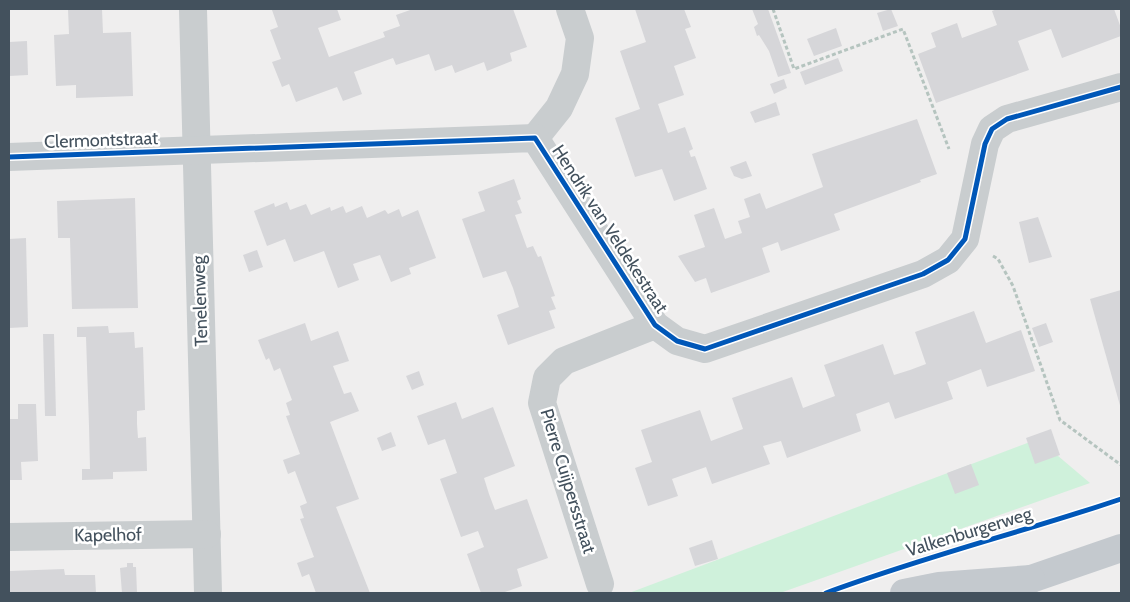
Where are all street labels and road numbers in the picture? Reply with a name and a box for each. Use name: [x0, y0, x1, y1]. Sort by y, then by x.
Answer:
street label: Clermontstraat: [44, 127, 158, 153]
street label: Hendrik van Veldekestraat: [547, 141, 673, 317]
street label: Tenelenweg: [187, 254, 213, 347]
street label: Pierre Cuijpersstraat: [536, 406, 600, 556]
street label: Valkenburgerweg: [904, 502, 1035, 562]
street label: Kapelhof: [74, 523, 142, 547]

